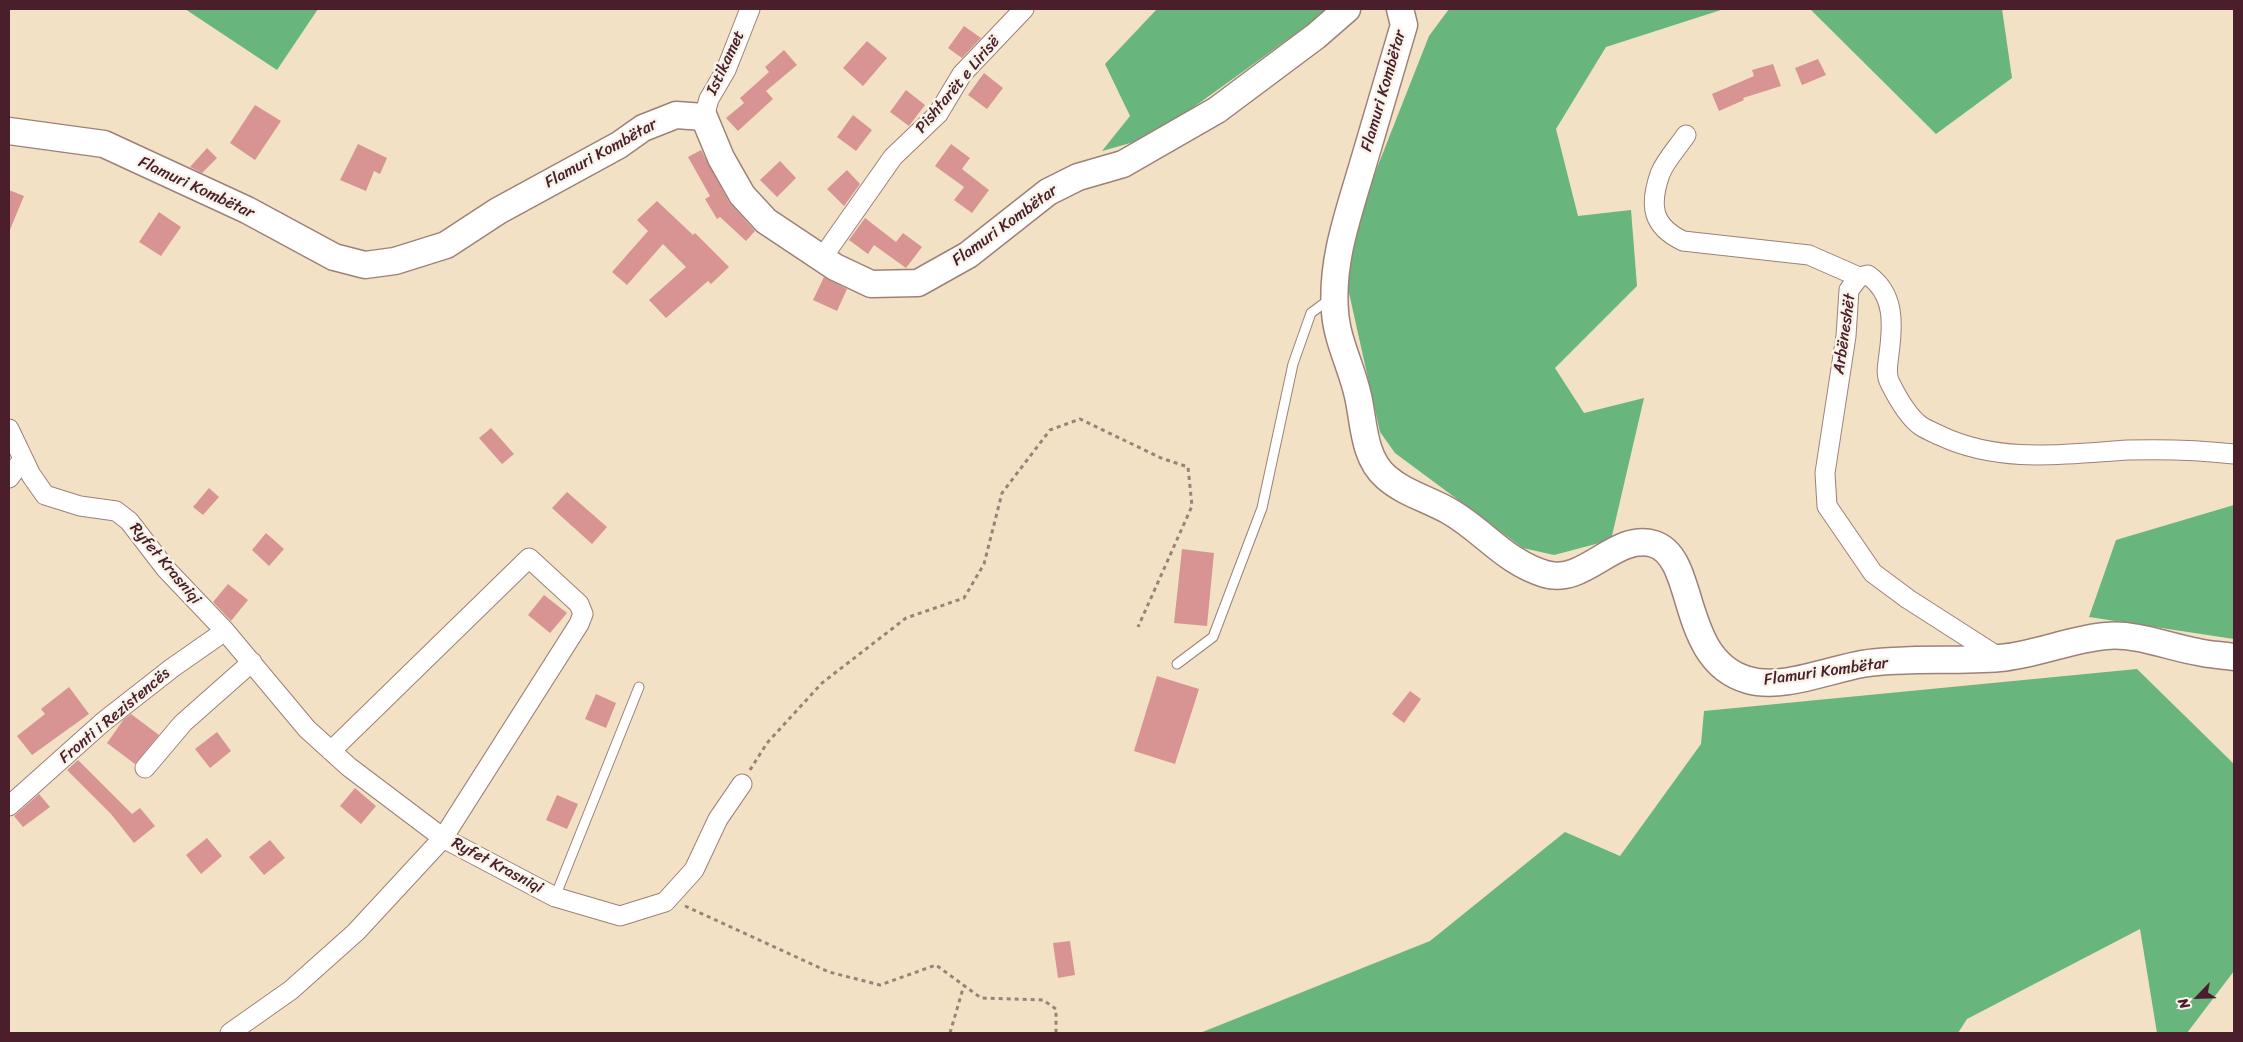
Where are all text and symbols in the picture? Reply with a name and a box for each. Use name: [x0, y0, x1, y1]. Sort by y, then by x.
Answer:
street label: Istikamet: [703, 28, 749, 98]
street label: Flamuri Kombëtar: [1358, 28, 1410, 154]
street label: Pishtarët e Lirisë: [912, 32, 1004, 138]
street label: Flamuri Kombëtar: [542, 115, 660, 193]
street label: Flamuri Kombëtar: [135, 153, 257, 223]
street label: Flamuri Kombëtar: [949, 181, 1061, 271]
street label: Arbëneshët: [1830, 292, 1860, 376]
street label: Ryfet Krasniqi: [125, 519, 205, 609]
street label: Flamuri Kombëtar: [1763, 654, 1889, 690]
street label: Fronti i Rezistencës: [56, 664, 174, 768]
street label: Ryfet Krasniqi: [448, 834, 546, 898]
north arrow: [2173, 972, 2223, 1022]
text: N: [2170, 994, 2197, 1013]

